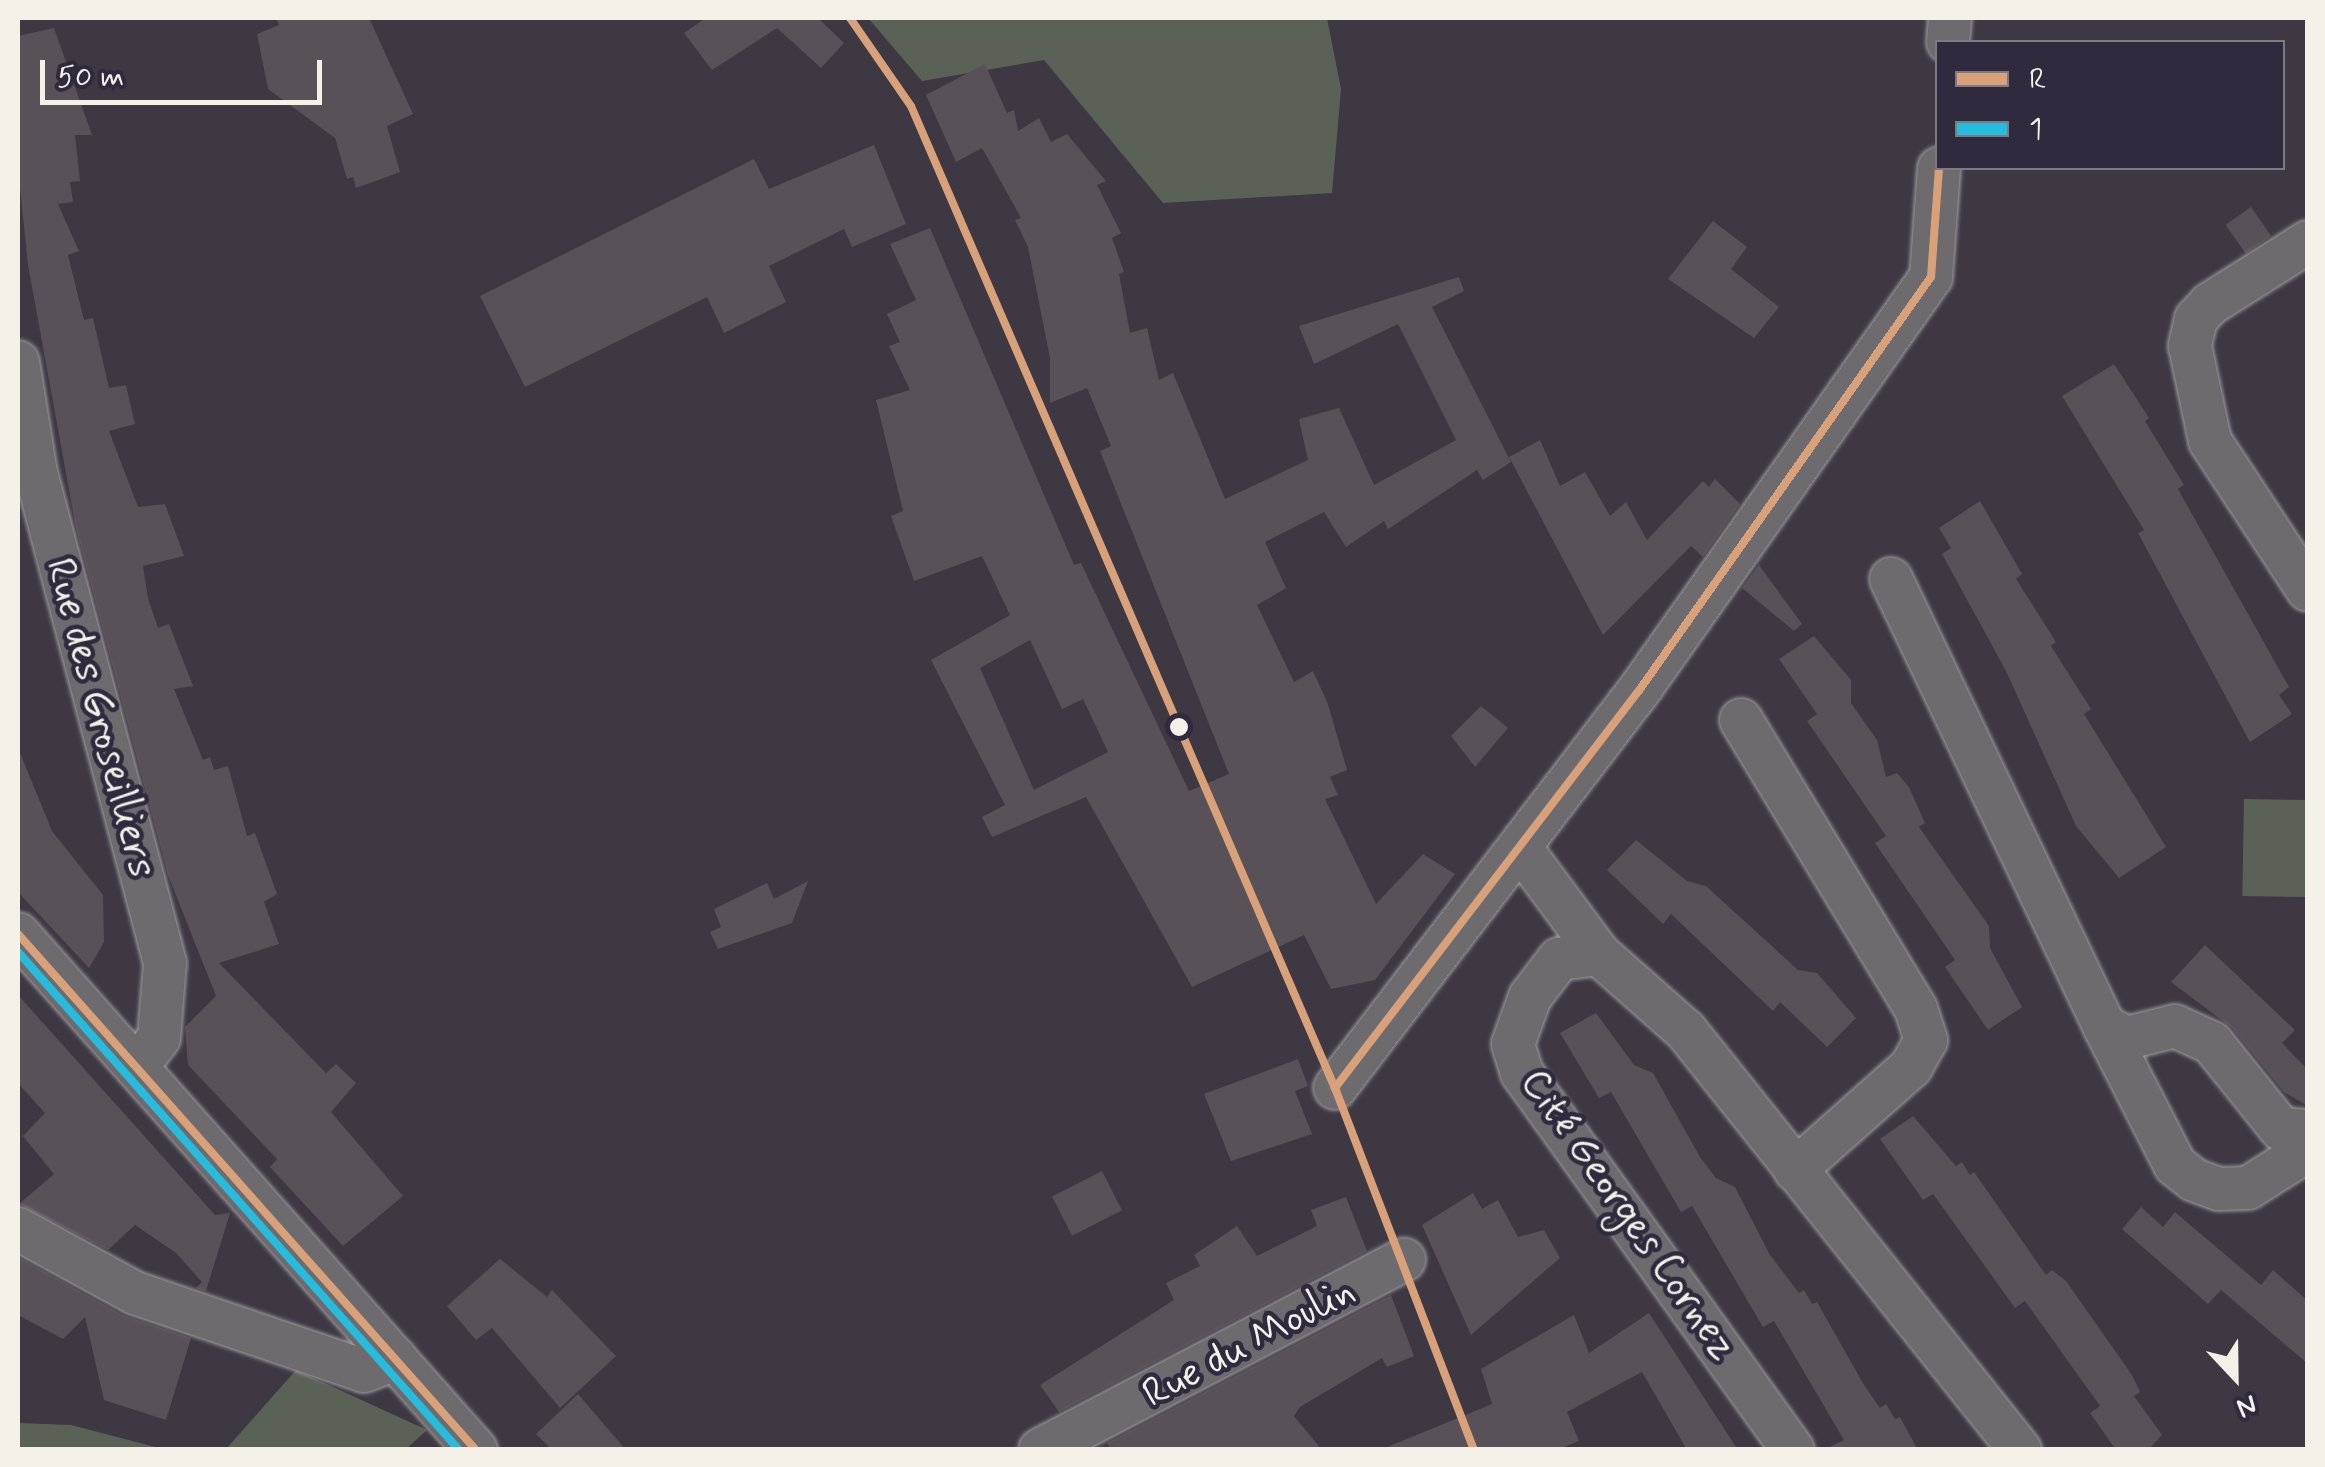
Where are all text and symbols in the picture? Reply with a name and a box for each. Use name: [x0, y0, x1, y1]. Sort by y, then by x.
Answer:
scale bar: [45, 40, 328, 102]
legend: [1935, 40, 2285, 170]
text: 50 m: [57, 58, 124, 97]
text: R: [2029, 60, 2047, 99]
text: 1: [2029, 110, 2042, 149]
street label: Rue des Groseilliers: [34, 553, 166, 883]
unlabelled marker: [1169, 717, 1189, 737]
street label: Cité Georges Cornez: [1506, 1055, 1750, 1375]
street label: Rue du Moulin: [1138, 1269, 1360, 1417]
north arrow: [2185, 1327, 2285, 1427]
text: N: [2231, 1385, 2262, 1426]

